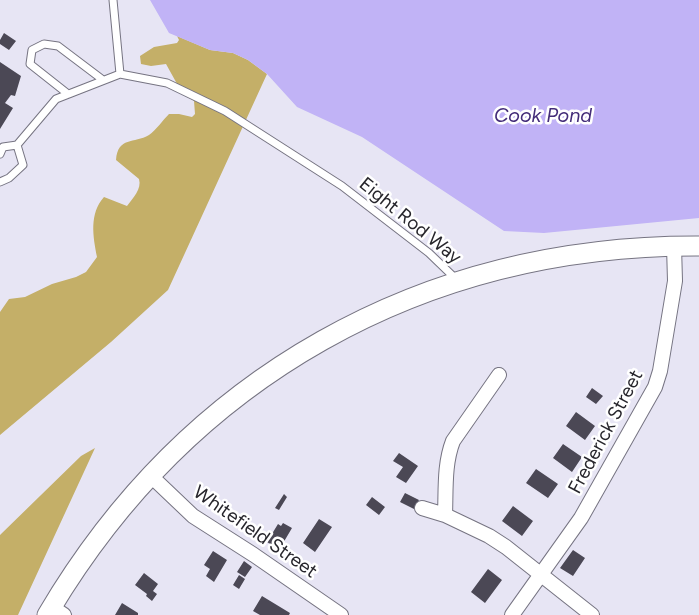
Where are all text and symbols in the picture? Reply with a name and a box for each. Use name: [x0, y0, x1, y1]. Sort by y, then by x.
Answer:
water label: Cook Pond: [494, 104, 592, 128]
street label: Eight Rod Way: [354, 173, 466, 269]
street label: Frederick Street: [564, 366, 648, 498]
street label: Whitefield Street: [189, 481, 321, 583]

